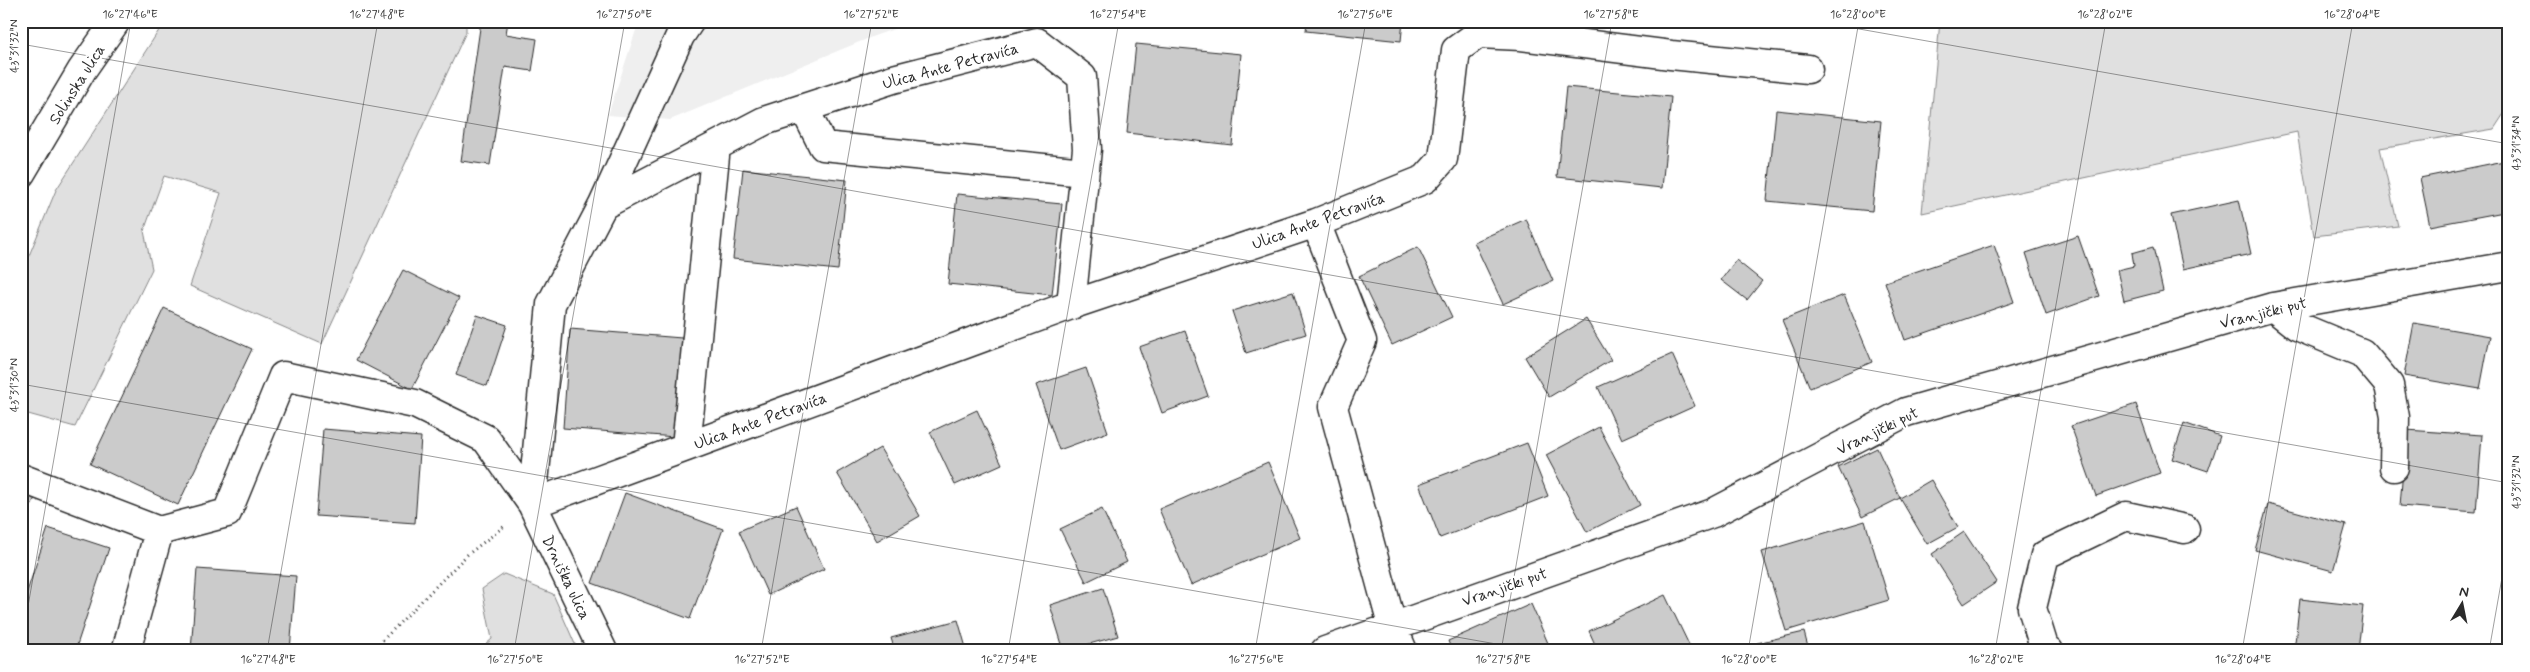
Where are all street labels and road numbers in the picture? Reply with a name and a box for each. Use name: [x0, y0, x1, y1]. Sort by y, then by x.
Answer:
street label: Ulica Ante Petravića: [880, 38, 1021, 95]
street label: Solinska ulica: [44, 41, 110, 129]
street label: Ulica Ante Petravića: [1249, 188, 1388, 255]
street label: Vranjički put: [2218, 292, 2310, 334]
street label: Ulica Ante Petravića: [691, 388, 830, 455]
street label: Vranjički put: [1833, 402, 1923, 460]
street label: Drniška ulica: [536, 532, 595, 623]
street label: Vranjički put: [1459, 563, 1550, 612]

